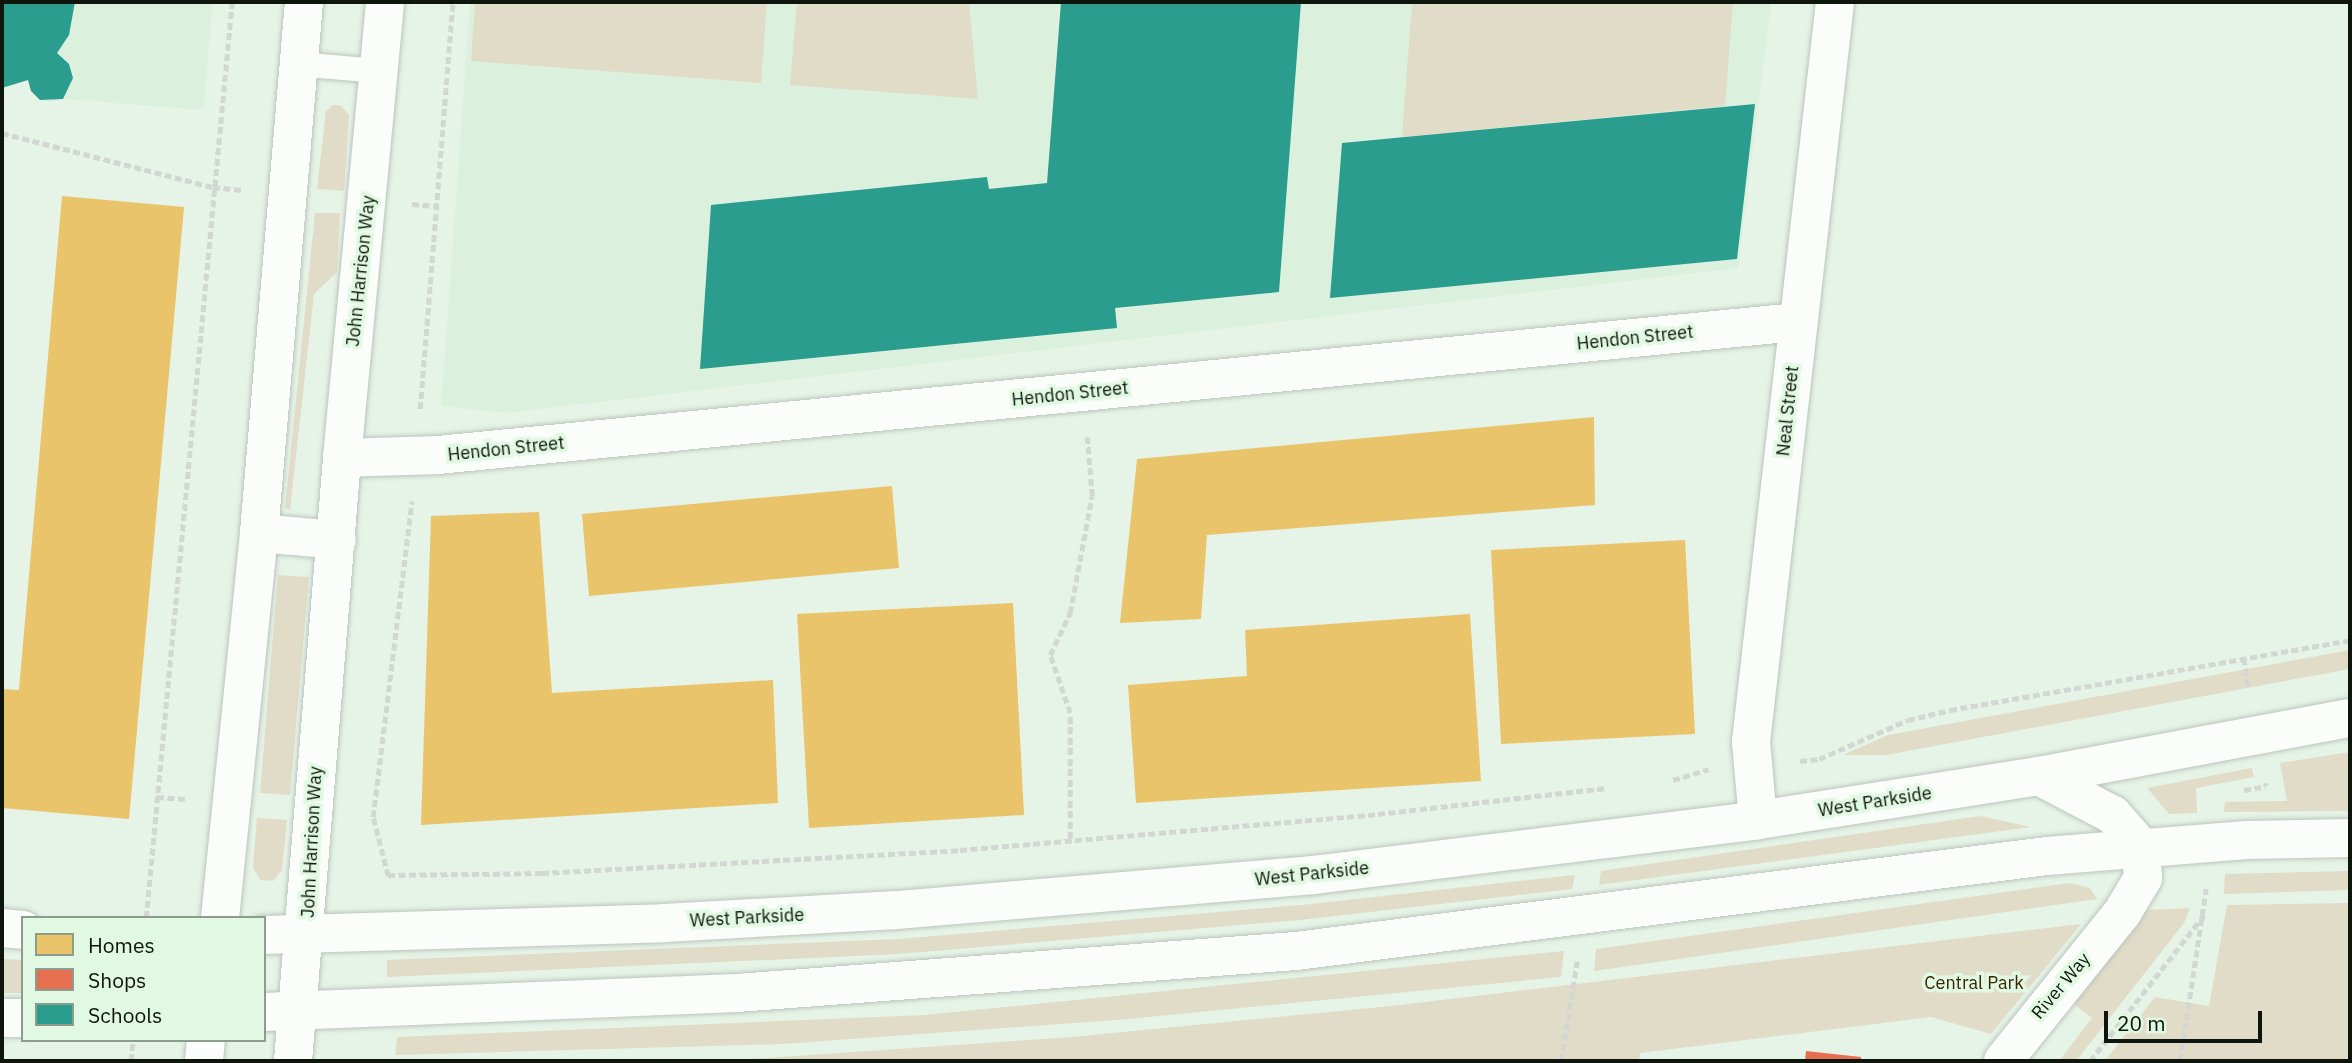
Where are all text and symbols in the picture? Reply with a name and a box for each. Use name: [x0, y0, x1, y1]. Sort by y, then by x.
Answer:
street label: John Harrison Way: [342, 194, 380, 348]
street label: Hendon Street: [1576, 321, 1694, 355]
street label: Neal Street: [1773, 365, 1803, 457]
street label: Hendon Street: [1011, 377, 1129, 411]
street label: Hendon Street: [447, 432, 565, 466]
street label: John Harrison Way: [297, 766, 327, 918]
street label: West Parkside: [1817, 782, 1933, 822]
street label: West Parkside: [1254, 857, 1370, 891]
street label: West Parkside: [689, 904, 805, 932]
legend: [21, 916, 266, 1042]
text: Homes: [88, 931, 155, 959]
street label: River Way: [2027, 948, 2095, 1024]
text: Shops: [88, 966, 146, 994]
park label: Central Park: [1924, 972, 2024, 994]
scale bar: [2107, 996, 2264, 1040]
text: Schools: [88, 1001, 162, 1029]
text: 20 m: [2117, 1009, 2166, 1037]

